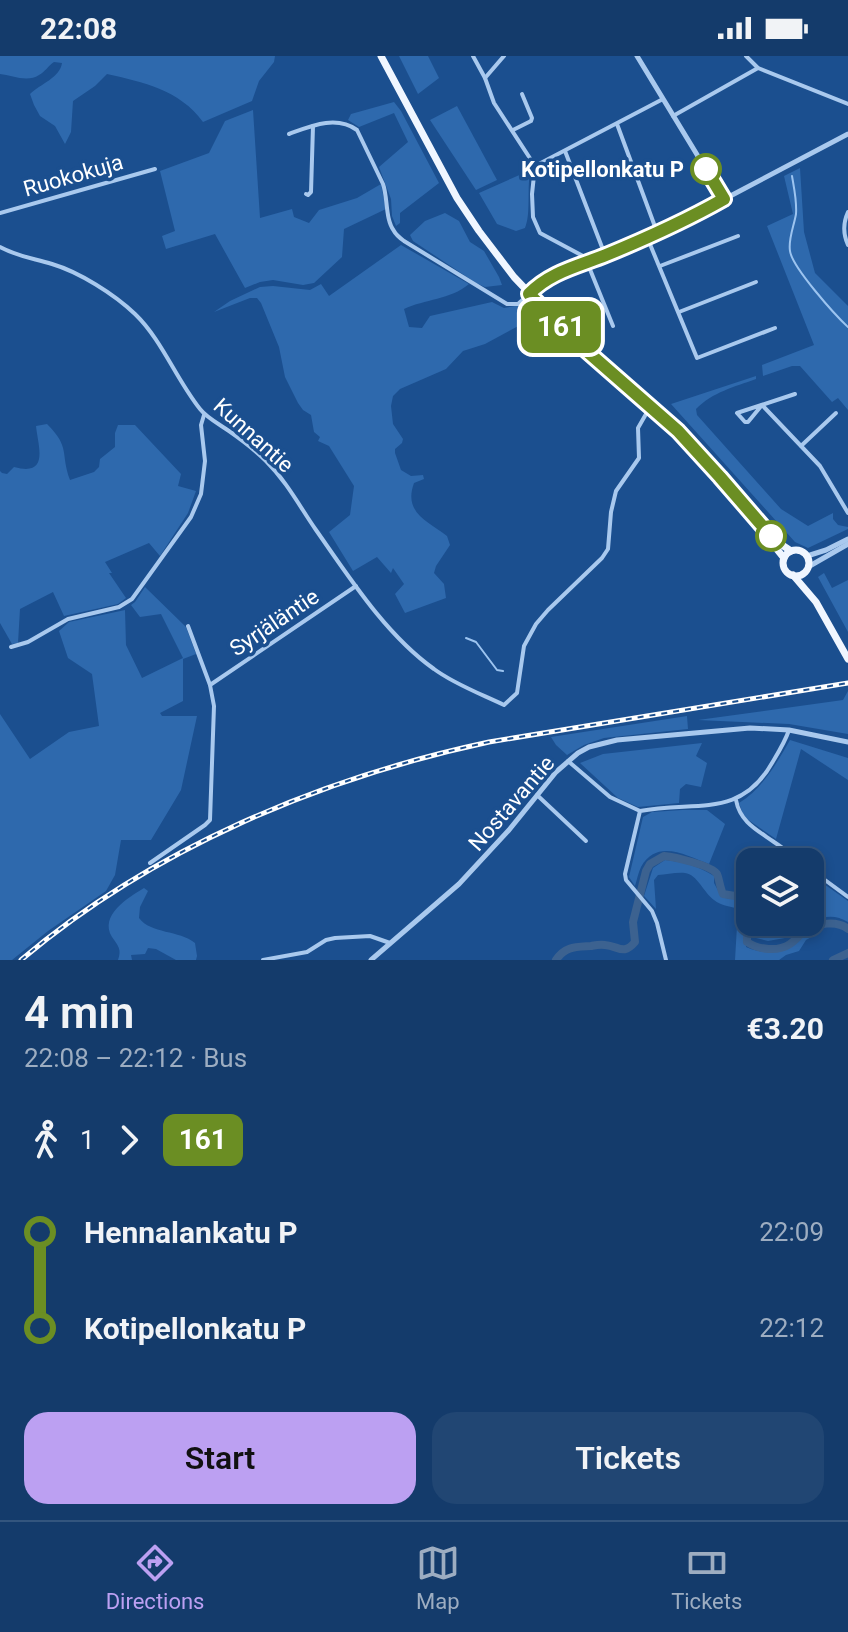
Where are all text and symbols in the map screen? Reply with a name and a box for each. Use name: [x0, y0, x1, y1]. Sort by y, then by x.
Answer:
text: 22:08: [40, 11, 117, 46]
street label: Ruokokuja: [20, 149, 126, 202]
marker: Kotipellonkatu P: [691, 154, 721, 184]
place label: Kotipellonkatu P: [521, 157, 684, 182]
line badge: 161: [515, 301, 607, 353]
text: 161: [537, 310, 585, 343]
street label: Kunnantie: [209, 393, 299, 478]
unlabelled marker: [756, 521, 786, 551]
street label: Syrjäläntie: [225, 584, 323, 661]
street label: Nostavantie: [463, 751, 559, 856]
map controls: [736, 848, 824, 936]
button: layers: [736, 848, 824, 936]
text: 4 min: [24, 987, 134, 1039]
text: €3.20: [746, 1011, 824, 1046]
text: 22:08 – 22:12 · Bus: [24, 1043, 247, 1073]
icon: walk: [24, 1118, 68, 1162]
icon: forward: [107, 1118, 151, 1162]
text: 161: [179, 1123, 227, 1156]
text: 1: [80, 1125, 95, 1155]
text: Hennalankatu P: [84, 1215, 298, 1250]
text: 22:09: [759, 1217, 824, 1247]
text: Kotipellonkatu P: [84, 1311, 306, 1346]
text: 22:12: [759, 1313, 824, 1343]
button: Start: [24, 1412, 416, 1504]
button: Tickets: [432, 1412, 824, 1504]
tab: Directions: [106, 1541, 204, 1614]
tab: Map: [416, 1541, 460, 1614]
tab: Tickets: [671, 1541, 742, 1614]

